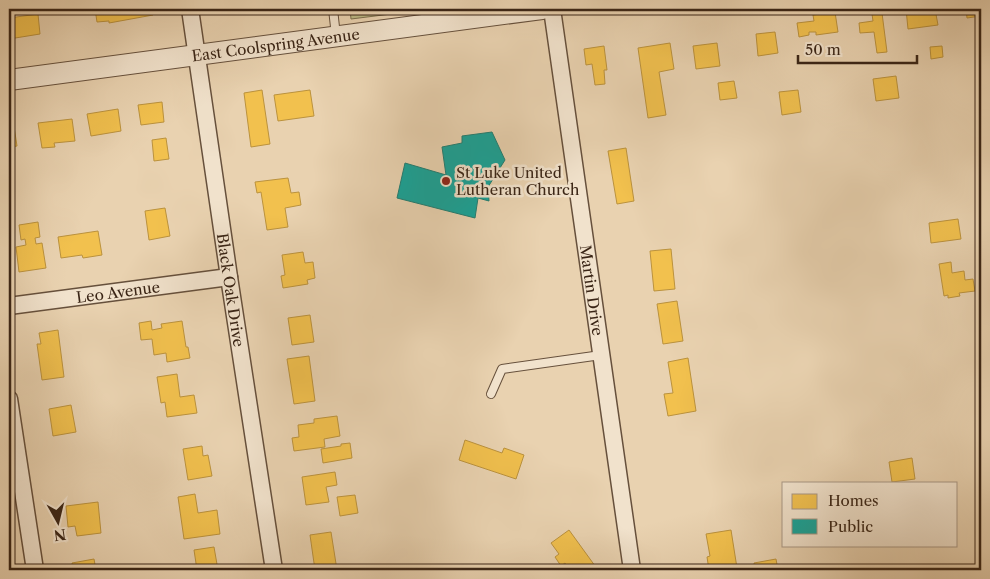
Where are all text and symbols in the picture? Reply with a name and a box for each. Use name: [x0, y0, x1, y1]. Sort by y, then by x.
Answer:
street label: East Coolspring Avenue: [191, 24, 361, 65]
scale bar: [798, 32, 916, 64]
text: 50 m: [805, 40, 841, 59]
place label: St Luke United Lutheran Church: [456, 163, 580, 199]
marker: St Luke United Lutheran Church: [440, 175, 452, 187]
street label: Black Oak Drive: [213, 232, 249, 348]
street label: Martin Drive: [576, 243, 608, 337]
street label: Leo Avenue: [75, 277, 161, 307]
legend: [782, 482, 958, 546]
text: Homes: [828, 491, 879, 510]
north arrow: [32, 496, 82, 546]
text: Public: [828, 517, 873, 536]
text: N: [53, 525, 67, 545]

